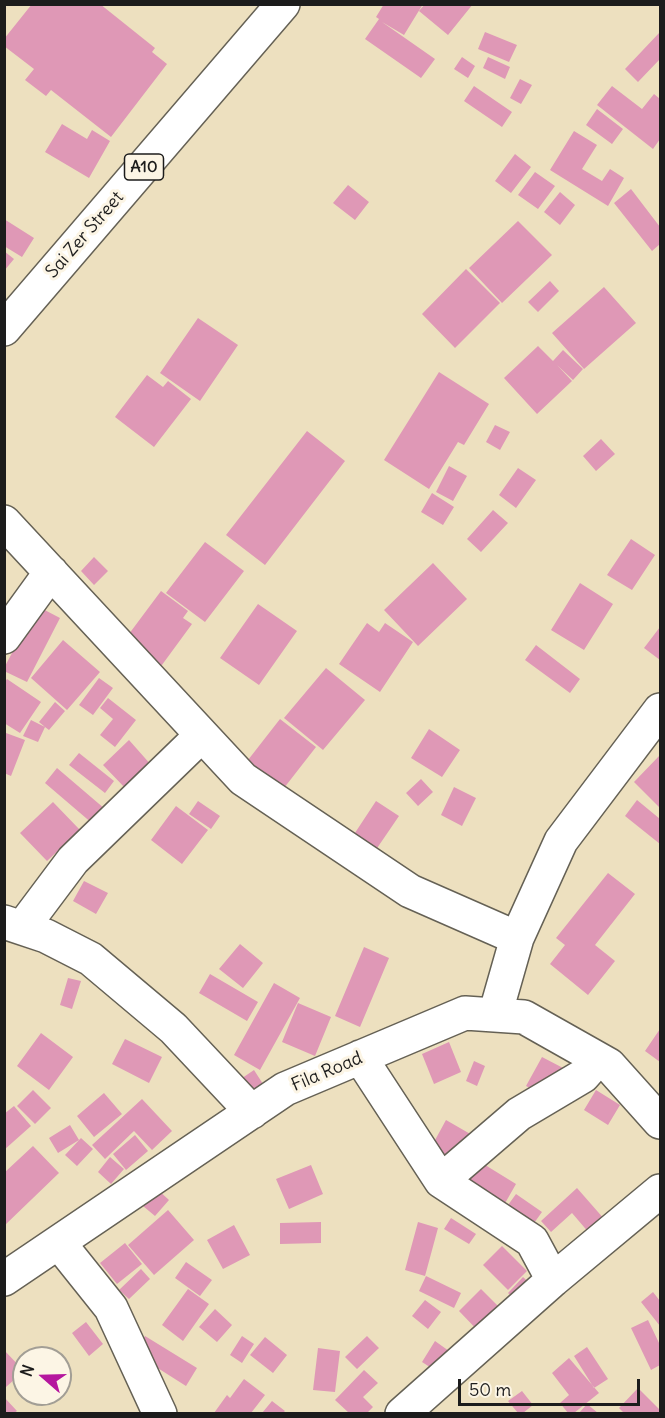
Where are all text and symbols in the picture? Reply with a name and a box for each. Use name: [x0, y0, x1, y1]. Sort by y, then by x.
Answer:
road number: A10: [124, 154, 164, 180]
street label: Sai Zer Street: [42, 187, 128, 283]
street label: Fila Road: [288, 1047, 366, 1097]
north arrow: [12, 1346, 72, 1406]
text: N: [16, 1362, 38, 1379]
scale bar: [461, 1367, 642, 1405]
text: 50 m: [469, 1378, 511, 1401]

